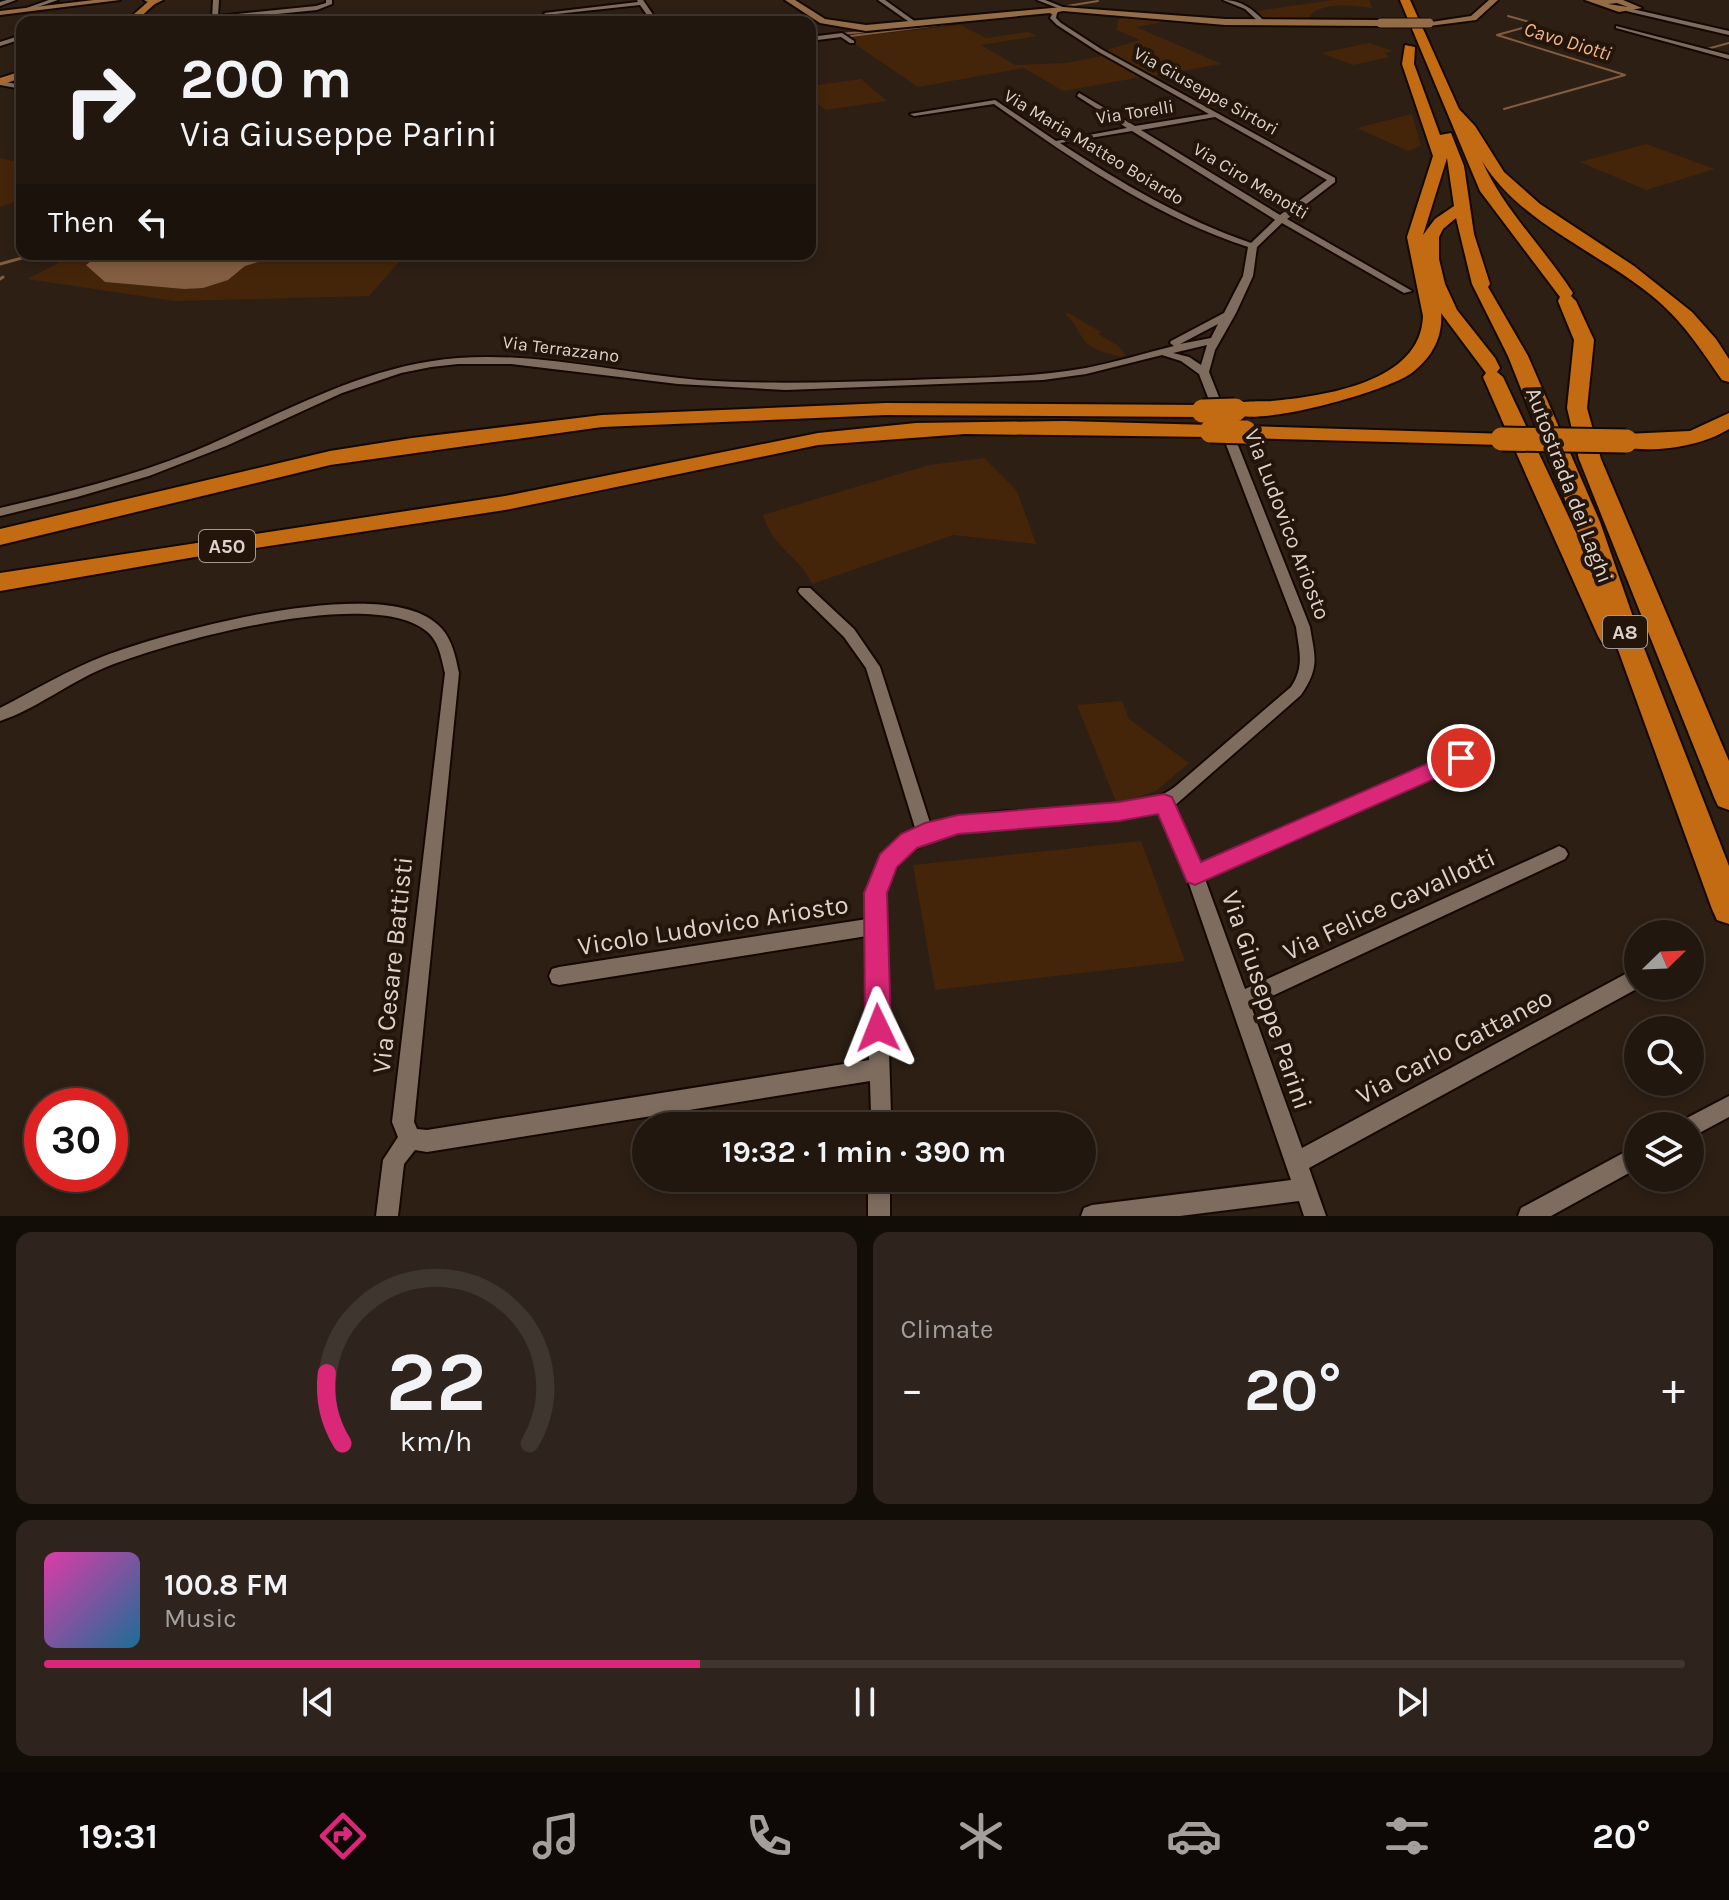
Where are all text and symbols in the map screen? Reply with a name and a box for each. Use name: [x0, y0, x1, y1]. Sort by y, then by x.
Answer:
water label: Cavo Diotti: [1521, 17, 1614, 66]
street label: Via Giuseppe Sirtori: [1130, 42, 1282, 140]
text: 200 m: [180, 46, 352, 111]
icon: right: [48, 48, 152, 152]
street label: Via Maria Matteo Boiardo: [1000, 84, 1188, 210]
street label: Via Torelli: [1095, 95, 1175, 129]
text: Via Giuseppe Parini: [180, 113, 498, 155]
street label: Via Ciro Menotti: [1189, 138, 1313, 224]
icon: left: [131, 200, 175, 244]
text: Then: [48, 204, 115, 240]
street label: Via Terrazzano: [501, 331, 621, 367]
street label: Autostrada dei Laghi: [1520, 384, 1618, 587]
street label: Via Ludovico Ariosto: [1239, 425, 1335, 623]
road number: A50: [199, 530, 255, 562]
road number: A8: [1603, 616, 1647, 648]
pin: [1427, 724, 1495, 792]
icon: arrive: [1439, 736, 1483, 780]
street label: Via Felice Cavallotti: [1278, 842, 1500, 967]
street label: Via Cesare Battisti: [366, 855, 419, 1075]
street label: Via Giuseppe Parini: [1215, 887, 1319, 1114]
street label: Vicolo Ludovico Ariosto: [575, 889, 851, 962]
north arrow: [1624, 920, 1704, 1000]
map controls: [1624, 920, 1704, 1192]
street label: Via Carlo Cattaneo: [1351, 982, 1558, 1111]
position arrow: [836, 986, 920, 1070]
button: search: [1624, 1016, 1704, 1096]
speed limit sign: 30: [24, 1088, 128, 1192]
button: layers: [1624, 1112, 1704, 1192]
text: 19:32 · 1 min · 390 m: [722, 1134, 1006, 1170]
text: Climate: [901, 1314, 993, 1345]
text: 22: [386, 1334, 487, 1431]
text: 20°: [1244, 1355, 1342, 1425]
text: −: [901, 1364, 924, 1415]
text: +: [1662, 1364, 1685, 1415]
text: km/h: [400, 1425, 472, 1458]
text: 100.8 FM: [164, 1567, 289, 1603]
text: Music: [164, 1603, 237, 1634]
icon: previous: [296, 1680, 340, 1724]
icon: pause: [843, 1680, 887, 1724]
icon: next: [1390, 1680, 1434, 1724]
icon: directions: [315, 1808, 371, 1864]
icon: music: [528, 1808, 584, 1864]
icon: phone: [741, 1808, 797, 1864]
icon: climate: [953, 1808, 1009, 1864]
icon: car: [1166, 1808, 1222, 1864]
icon: filters: [1379, 1808, 1435, 1864]
text: 19:31: [78, 1815, 158, 1857]
text: 20°: [1592, 1815, 1650, 1857]

